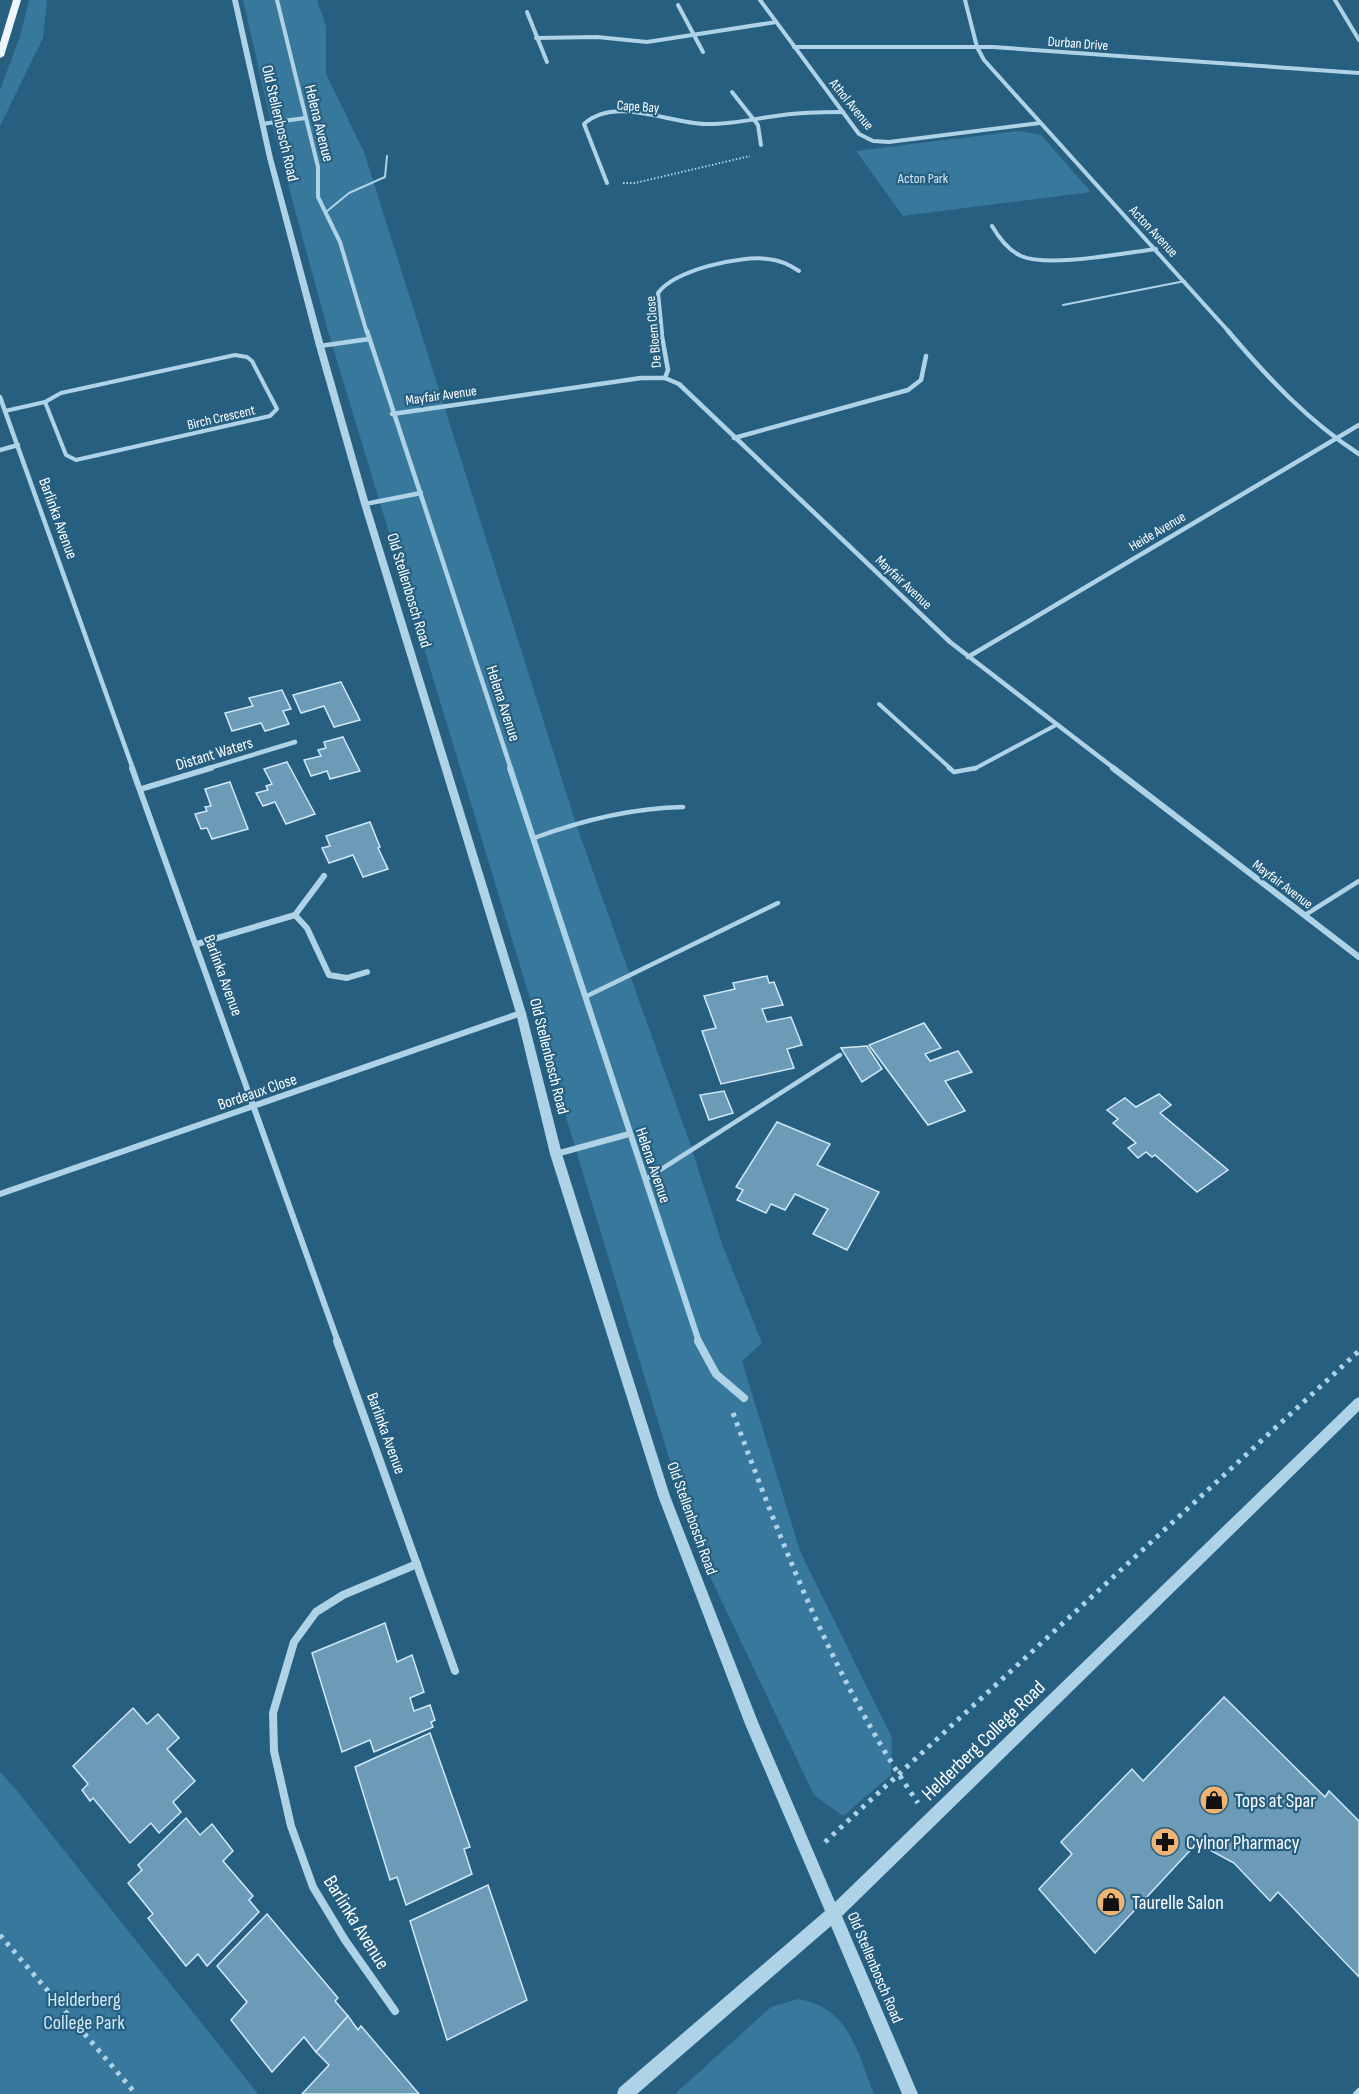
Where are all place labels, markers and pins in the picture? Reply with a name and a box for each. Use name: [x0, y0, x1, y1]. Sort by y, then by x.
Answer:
shop icon: Tops at Spar: [1198, 1784, 1230, 1816]
place label: Tops at Spar: [1235, 1789, 1316, 1813]
pharmacy icon: Cylnor Pharmacy: [1149, 1826, 1181, 1858]
place label: Cylnor Pharmacy: [1186, 1831, 1300, 1855]
shop icon: Taurelle Salon: [1095, 1886, 1127, 1918]
place label: Taurelle Salon: [1132, 1891, 1224, 1915]

